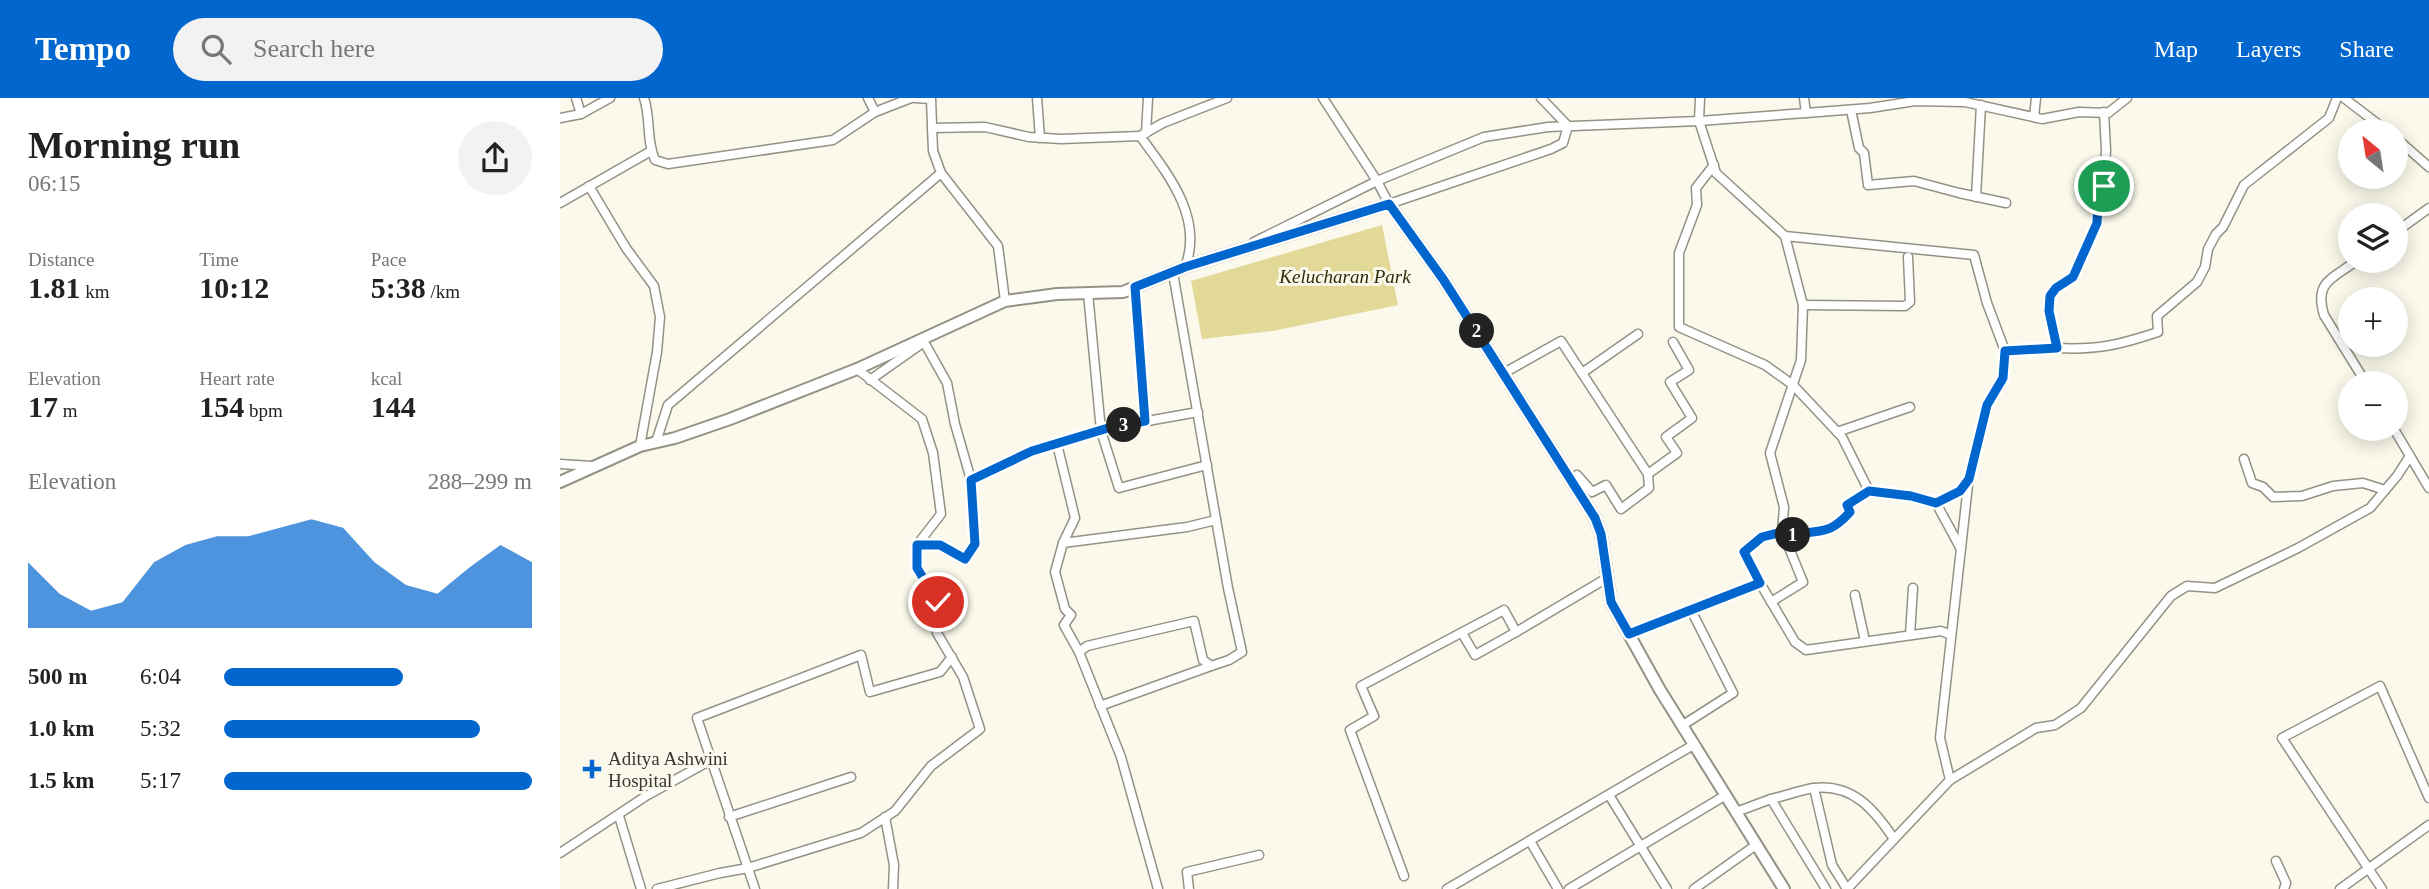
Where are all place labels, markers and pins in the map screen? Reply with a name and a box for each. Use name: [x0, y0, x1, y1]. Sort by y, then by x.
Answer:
pin: [2074, 156, 2134, 216]
pin: 2: [1460, 314, 1494, 348]
pin: 3: [1106, 408, 1142, 442]
pin: 1: [1776, 518, 1810, 552]
pin: [908, 572, 968, 632]
place label: Aditya Ashwini Hospital: [608, 748, 728, 791]
marker: Aditya Ashwini Hospital: [582, 759, 602, 779]

